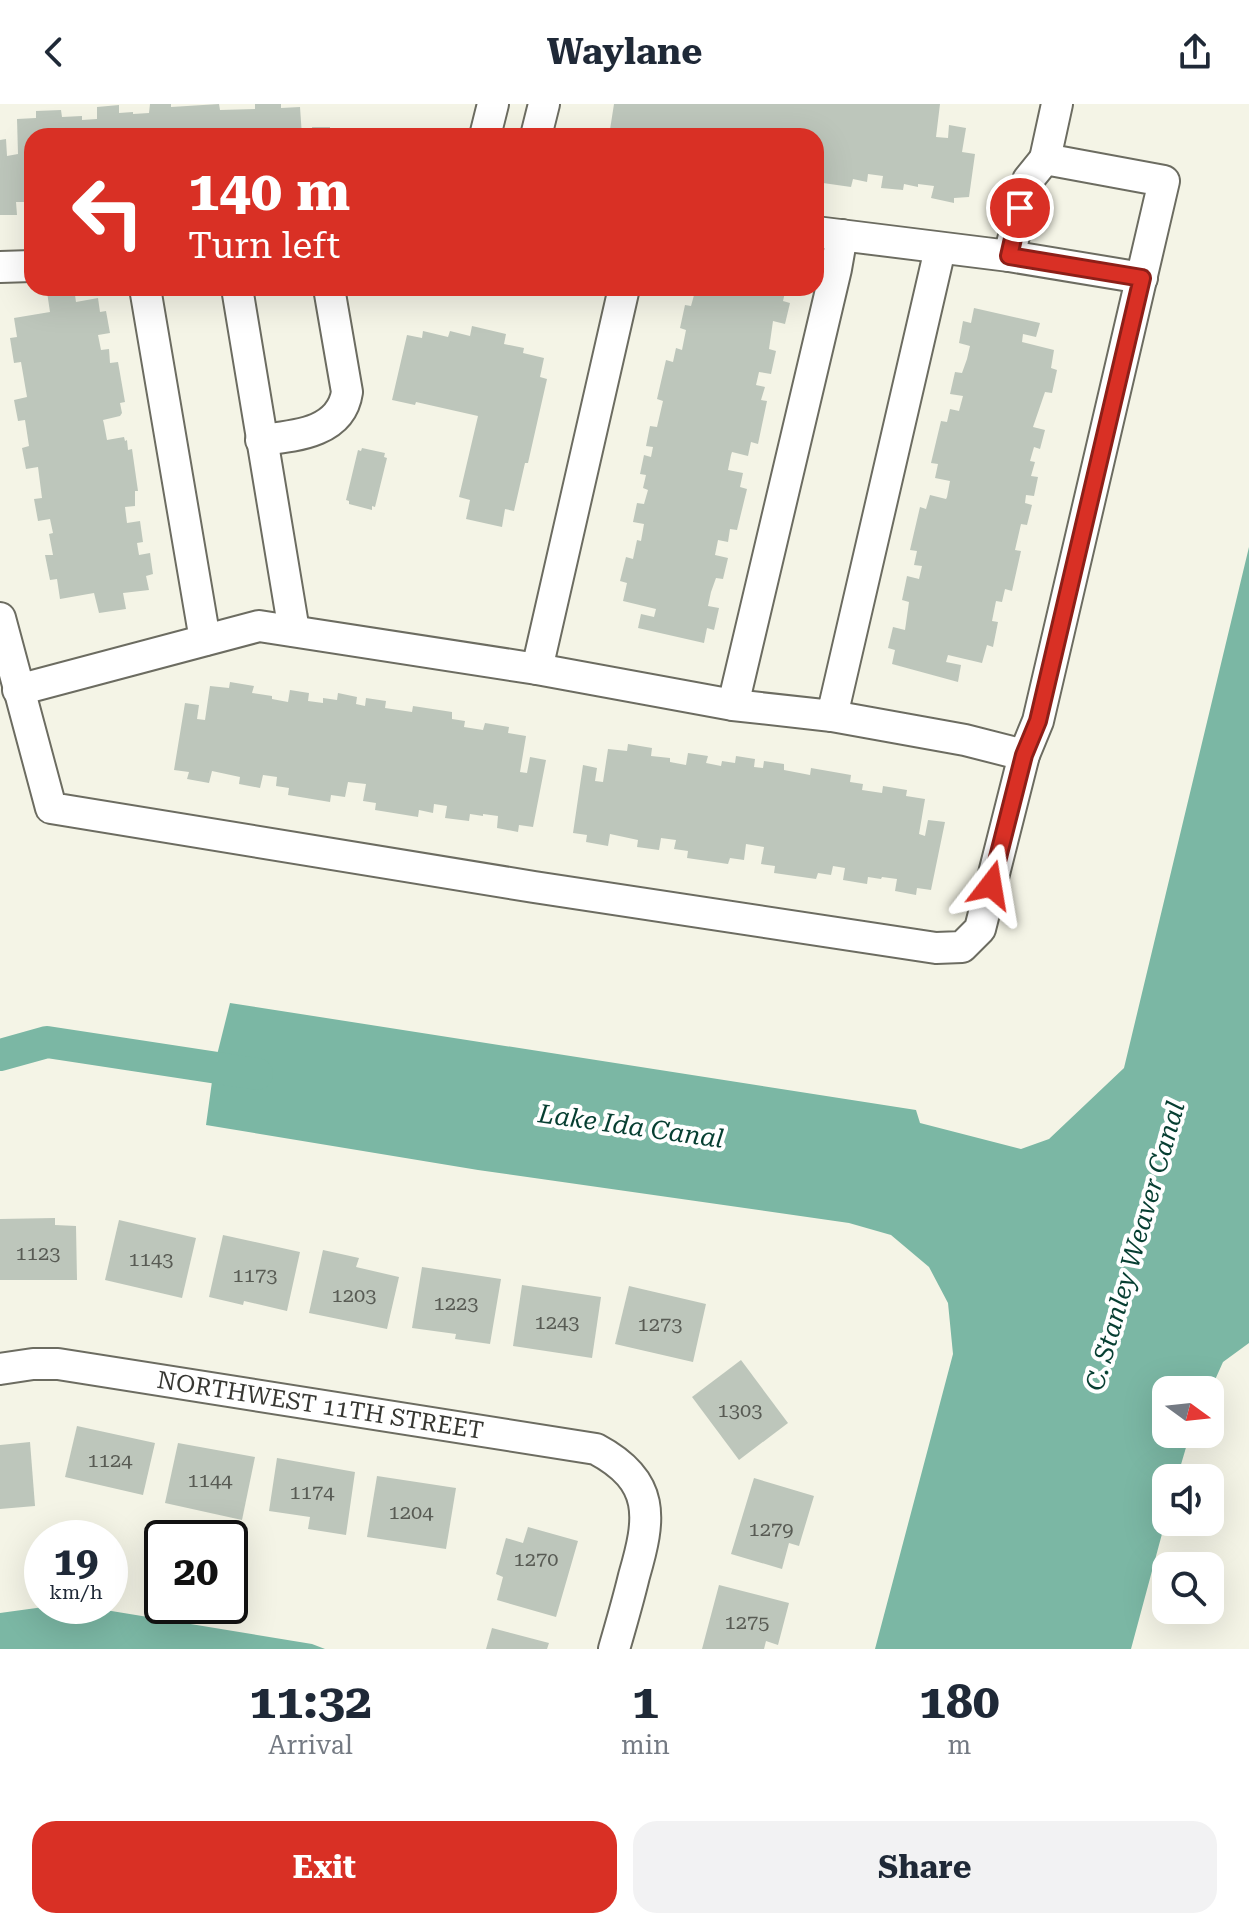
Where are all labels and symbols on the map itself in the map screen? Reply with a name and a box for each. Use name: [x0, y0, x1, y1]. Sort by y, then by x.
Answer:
pin: [986, 174, 1054, 242]
position arrow: [949, 843, 1033, 927]
water label: Lake Ida Canal: [535, 1098, 726, 1154]
water label: C. Stanley Weaver Canal: [1079, 1098, 1191, 1394]
house number: 1123: [16, 1241, 60, 1265]
house number: 1143: [129, 1247, 173, 1271]
house number: 1173: [233, 1263, 277, 1287]
house number: 1203: [332, 1283, 376, 1307]
house number: 1223: [434, 1291, 478, 1315]
house number: 1243: [535, 1310, 579, 1334]
house number: 1273: [638, 1312, 682, 1336]
street label: NORTHWEST 11TH STREET: [155, 1366, 486, 1445]
north arrow: [1152, 1376, 1224, 1448]
house number: 1303: [718, 1398, 762, 1422]
house number: 1124: [88, 1448, 133, 1472]
house number: 1144: [188, 1468, 233, 1492]
house number: 1174: [290, 1480, 335, 1504]
house number: 1204: [389, 1500, 434, 1524]
house number: 1279: [749, 1517, 793, 1541]
speed limit sign: 20: [144, 1520, 248, 1624]
house number: 1270: [514, 1547, 558, 1571]
house number: 1275: [725, 1610, 769, 1634]

